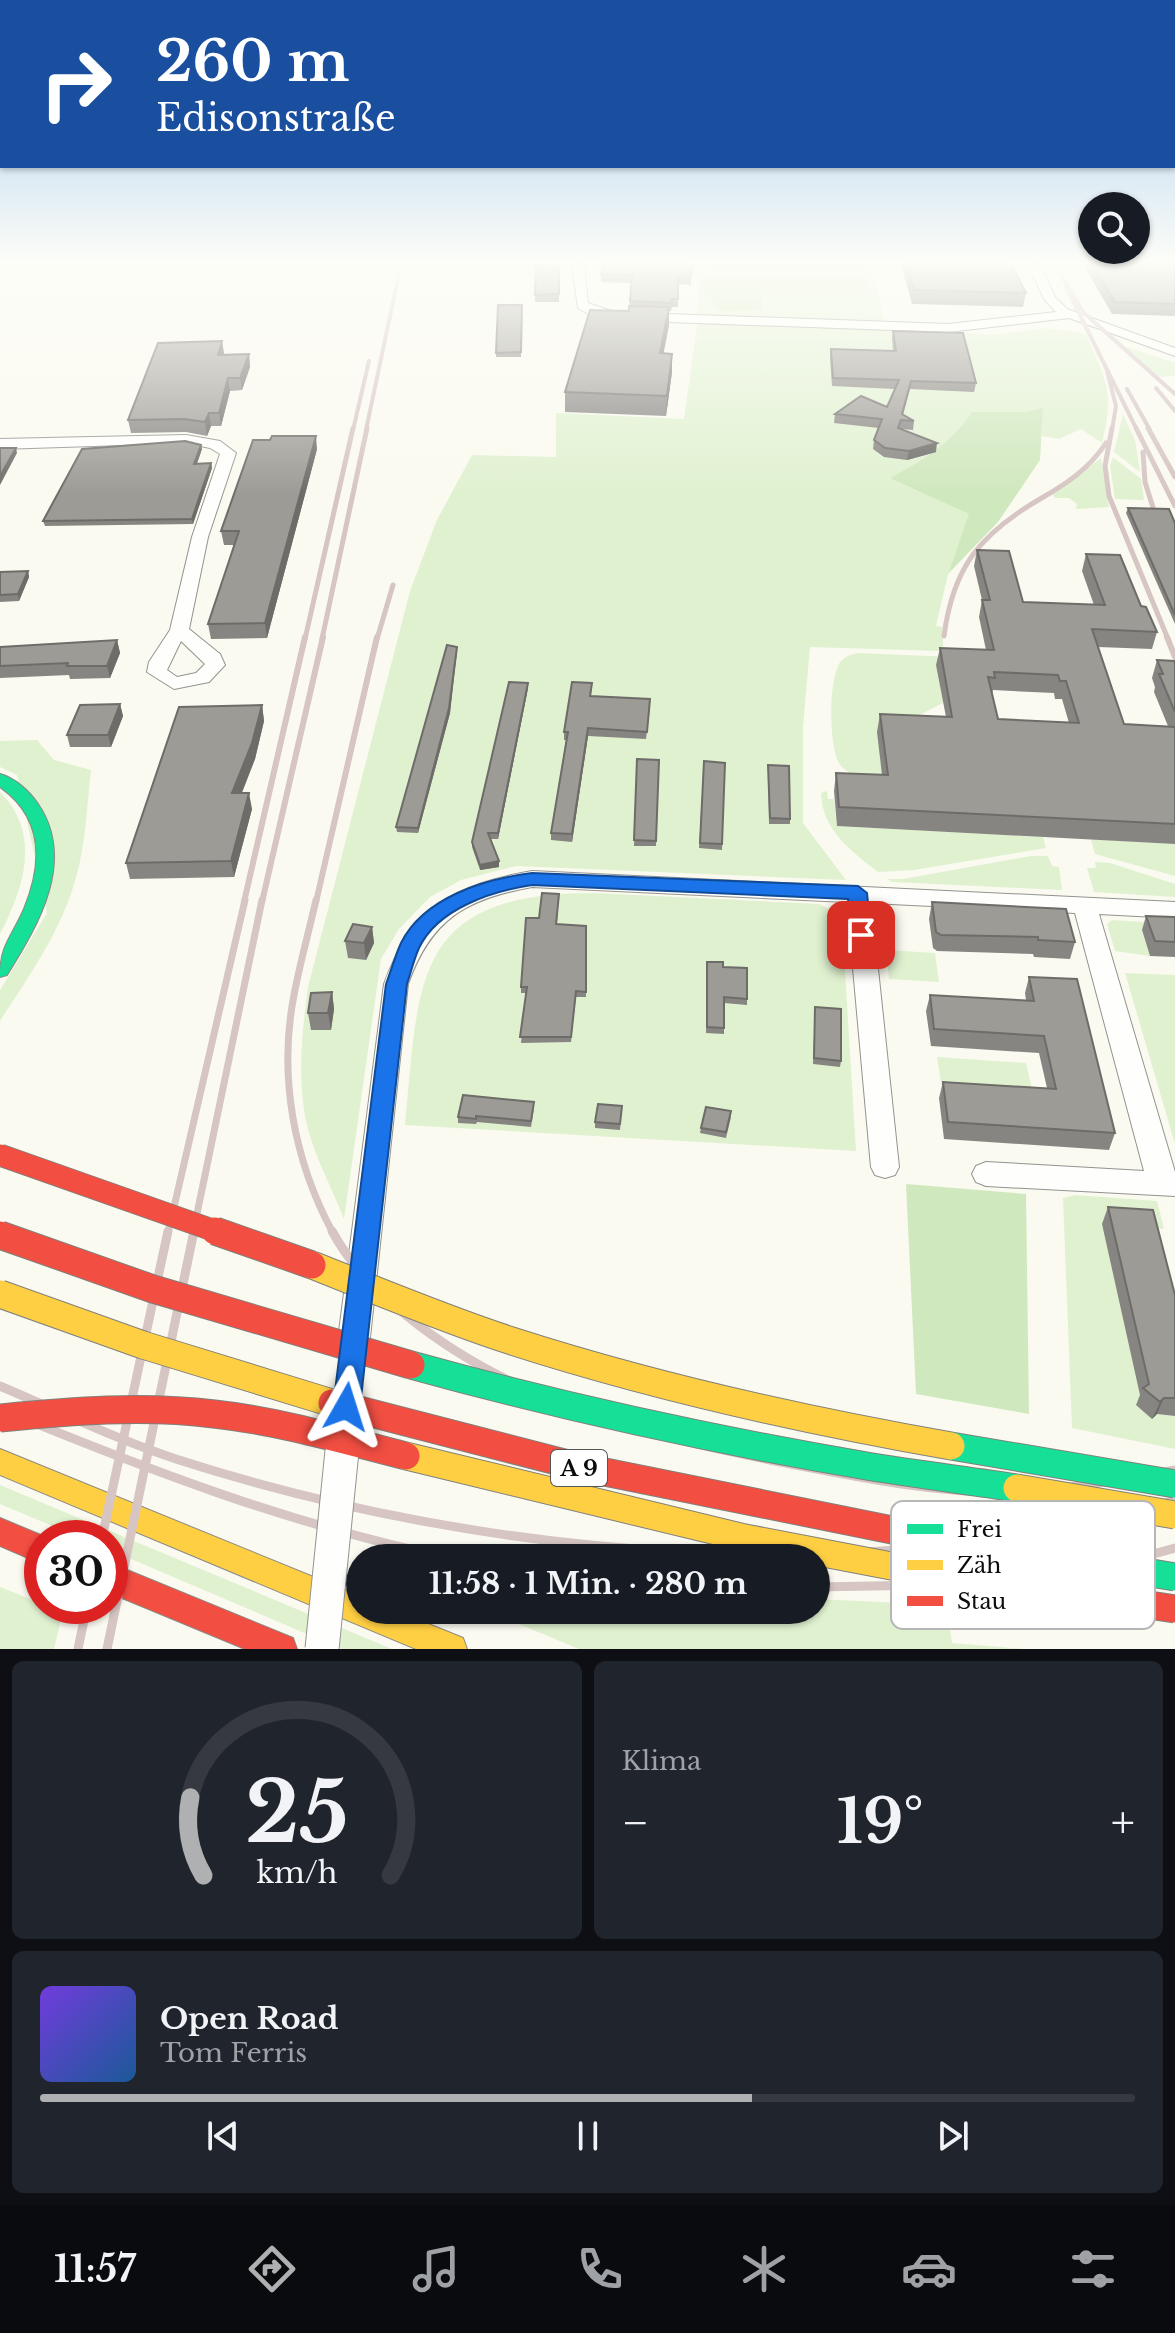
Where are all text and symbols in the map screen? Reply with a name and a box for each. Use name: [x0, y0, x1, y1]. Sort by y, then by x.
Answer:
text: 260 m: [156, 27, 349, 96]
icon: right: [24, 32, 128, 136]
text: Edisonstraße: [156, 96, 396, 141]
map controls: [1078, 192, 1150, 264]
button: search: [1078, 192, 1150, 264]
pin: [827, 901, 895, 969]
icon: arrive: [839, 913, 883, 957]
position arrow: [304, 1365, 388, 1449]
road number: A 9: [551, 1450, 607, 1486]
legend: [891, 1501, 1155, 1629]
text: Frei: [957, 1516, 1002, 1543]
speed limit sign: 30: [24, 1520, 128, 1624]
text: Zäh: [957, 1552, 1001, 1579]
text: 11:58 · 1 Min. · 280 m: [429, 1565, 747, 1602]
text: Stau: [957, 1588, 1007, 1615]
text: Klima: [622, 1745, 701, 1777]
text: 25: [245, 1761, 349, 1864]
text: 19°: [837, 1785, 923, 1859]
text: −: [622, 1795, 649, 1850]
text: +: [1111, 1795, 1135, 1850]
text: km/h: [256, 1855, 337, 1891]
text: Open Road: [160, 2000, 339, 2037]
text: Tom Ferris: [160, 2037, 307, 2069]
icon: previous: [201, 2114, 245, 2158]
icon: pause: [566, 2114, 610, 2158]
icon: next: [931, 2114, 975, 2158]
icon: directions: [244, 2241, 300, 2297]
icon: music: [408, 2241, 464, 2297]
icon: phone: [572, 2241, 628, 2297]
icon: climate: [736, 2241, 792, 2297]
icon: car: [901, 2241, 957, 2297]
icon: filters: [1065, 2241, 1121, 2297]
text: 11:57: [54, 2247, 136, 2292]

